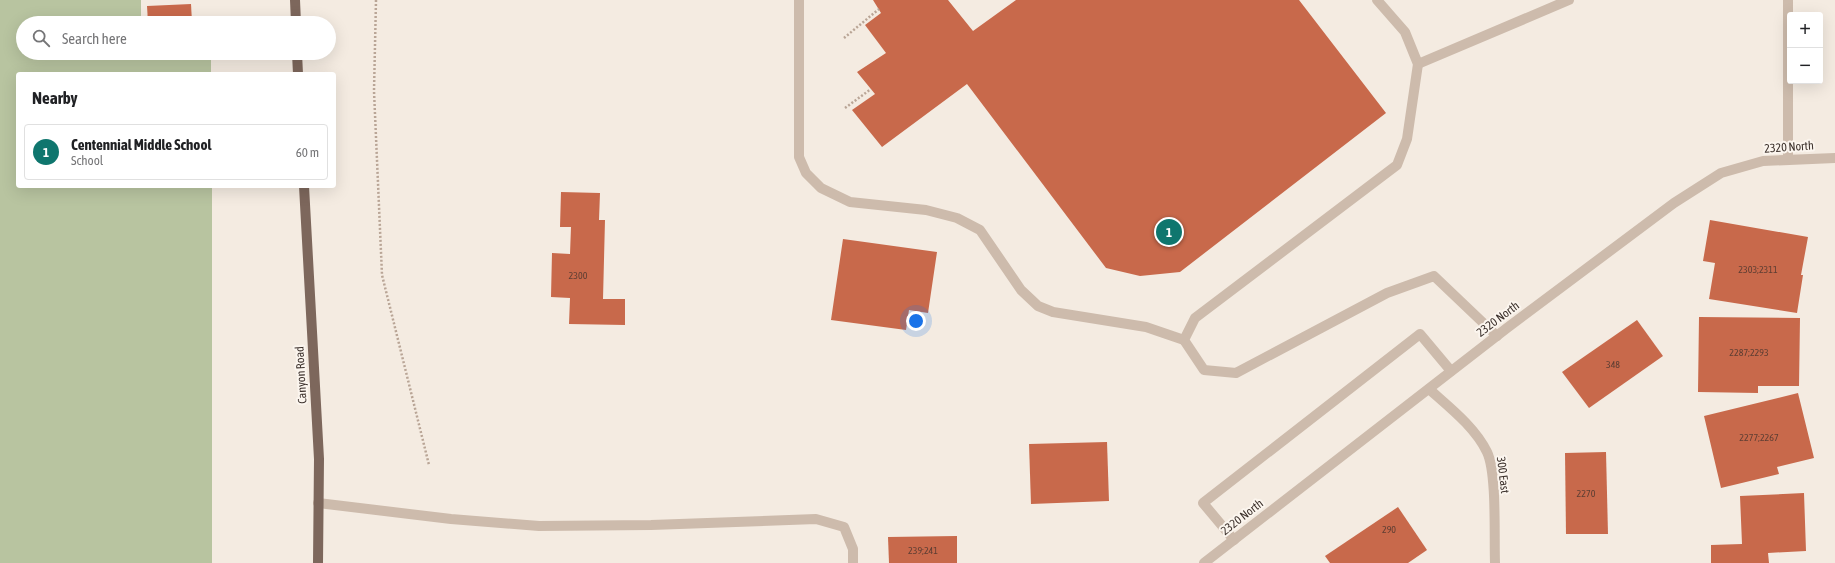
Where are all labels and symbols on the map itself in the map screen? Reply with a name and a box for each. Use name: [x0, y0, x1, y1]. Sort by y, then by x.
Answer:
street label: 2320 North: [1764, 138, 1814, 156]
pin: 1: [1156, 217, 1182, 247]
house number: 2303;2311: [1738, 264, 1778, 275]
house number: 2300: [569, 270, 588, 281]
street label: 2320 North: [1474, 298, 1522, 340]
your location: [906, 311, 926, 331]
street label: Canyon Road: [293, 346, 309, 404]
house number: 2287;2293: [1729, 347, 1769, 358]
house number: 348: [1606, 359, 1620, 370]
house number: 2277;2267: [1739, 432, 1779, 443]
street label: 300 East: [1494, 456, 1512, 495]
house number: 2270: [1577, 488, 1596, 499]
street label: 2320 North: [1218, 496, 1266, 538]
house number: 290: [1382, 524, 1396, 535]
house number: 239;241: [908, 545, 938, 556]

